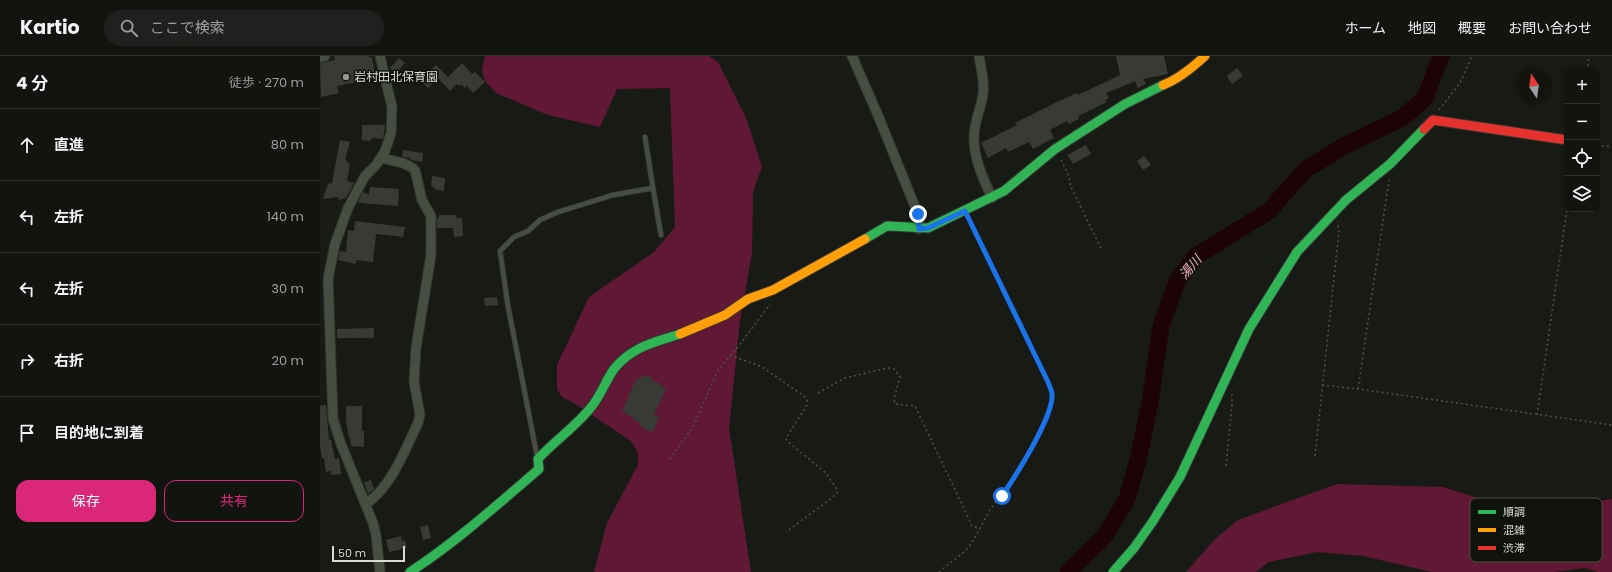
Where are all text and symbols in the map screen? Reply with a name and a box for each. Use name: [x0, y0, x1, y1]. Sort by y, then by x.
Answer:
search box: [104, 10, 384, 46]
text: Kartio: [20, 14, 80, 41]
icon: search: [118, 17, 140, 39]
text: ここで検索: [150, 17, 225, 38]
text: ホーム: [1344, 18, 1386, 38]
text: 地図: [1408, 18, 1436, 38]
text: 概要: [1458, 18, 1486, 38]
text: お問い合わせ: [1508, 18, 1592, 38]
place label: 岩村田北保育園: [354, 68, 438, 85]
north arrow: [1516, 68, 1552, 104]
map controls: [1564, 68, 1600, 212]
button: +: [1564, 68, 1600, 104]
text: 4 分: [16, 71, 48, 95]
marker: 岩村田北保育園: [341, 72, 351, 82]
text: 徒歩 · 270 m: [229, 73, 304, 92]
button: −: [1564, 104, 1600, 140]
icon: ahead: [16, 134, 38, 156]
text: 直進: [54, 134, 84, 155]
text: 80 m: [271, 135, 304, 154]
button: locate: [1564, 140, 1600, 176]
button: layers: [1564, 176, 1600, 212]
route end: [909, 205, 927, 223]
icon: left: [16, 206, 38, 228]
text: 左折: [54, 206, 84, 227]
text: 140 m: [267, 207, 304, 226]
water label: 湯川: [1175, 250, 1207, 283]
icon: left: [16, 278, 38, 300]
text: 左折: [54, 278, 84, 299]
text: 30 m: [271, 279, 304, 298]
icon: right: [16, 350, 38, 372]
text: 右折: [54, 350, 84, 371]
text: 20 m: [271, 351, 304, 370]
icon: arrive: [16, 422, 38, 444]
text: 目的地に到着: [54, 422, 144, 443]
button: 保存: [16, 480, 156, 522]
button: 共有: [164, 480, 304, 522]
route start: [993, 487, 1011, 505]
legend: [1470, 498, 1602, 562]
text: 順調: [1503, 504, 1525, 520]
text: 混雑: [1503, 522, 1525, 538]
text: 渋滞: [1503, 540, 1525, 556]
scale bar: [332, 544, 405, 563]
text: 50 m: [338, 545, 366, 561]

